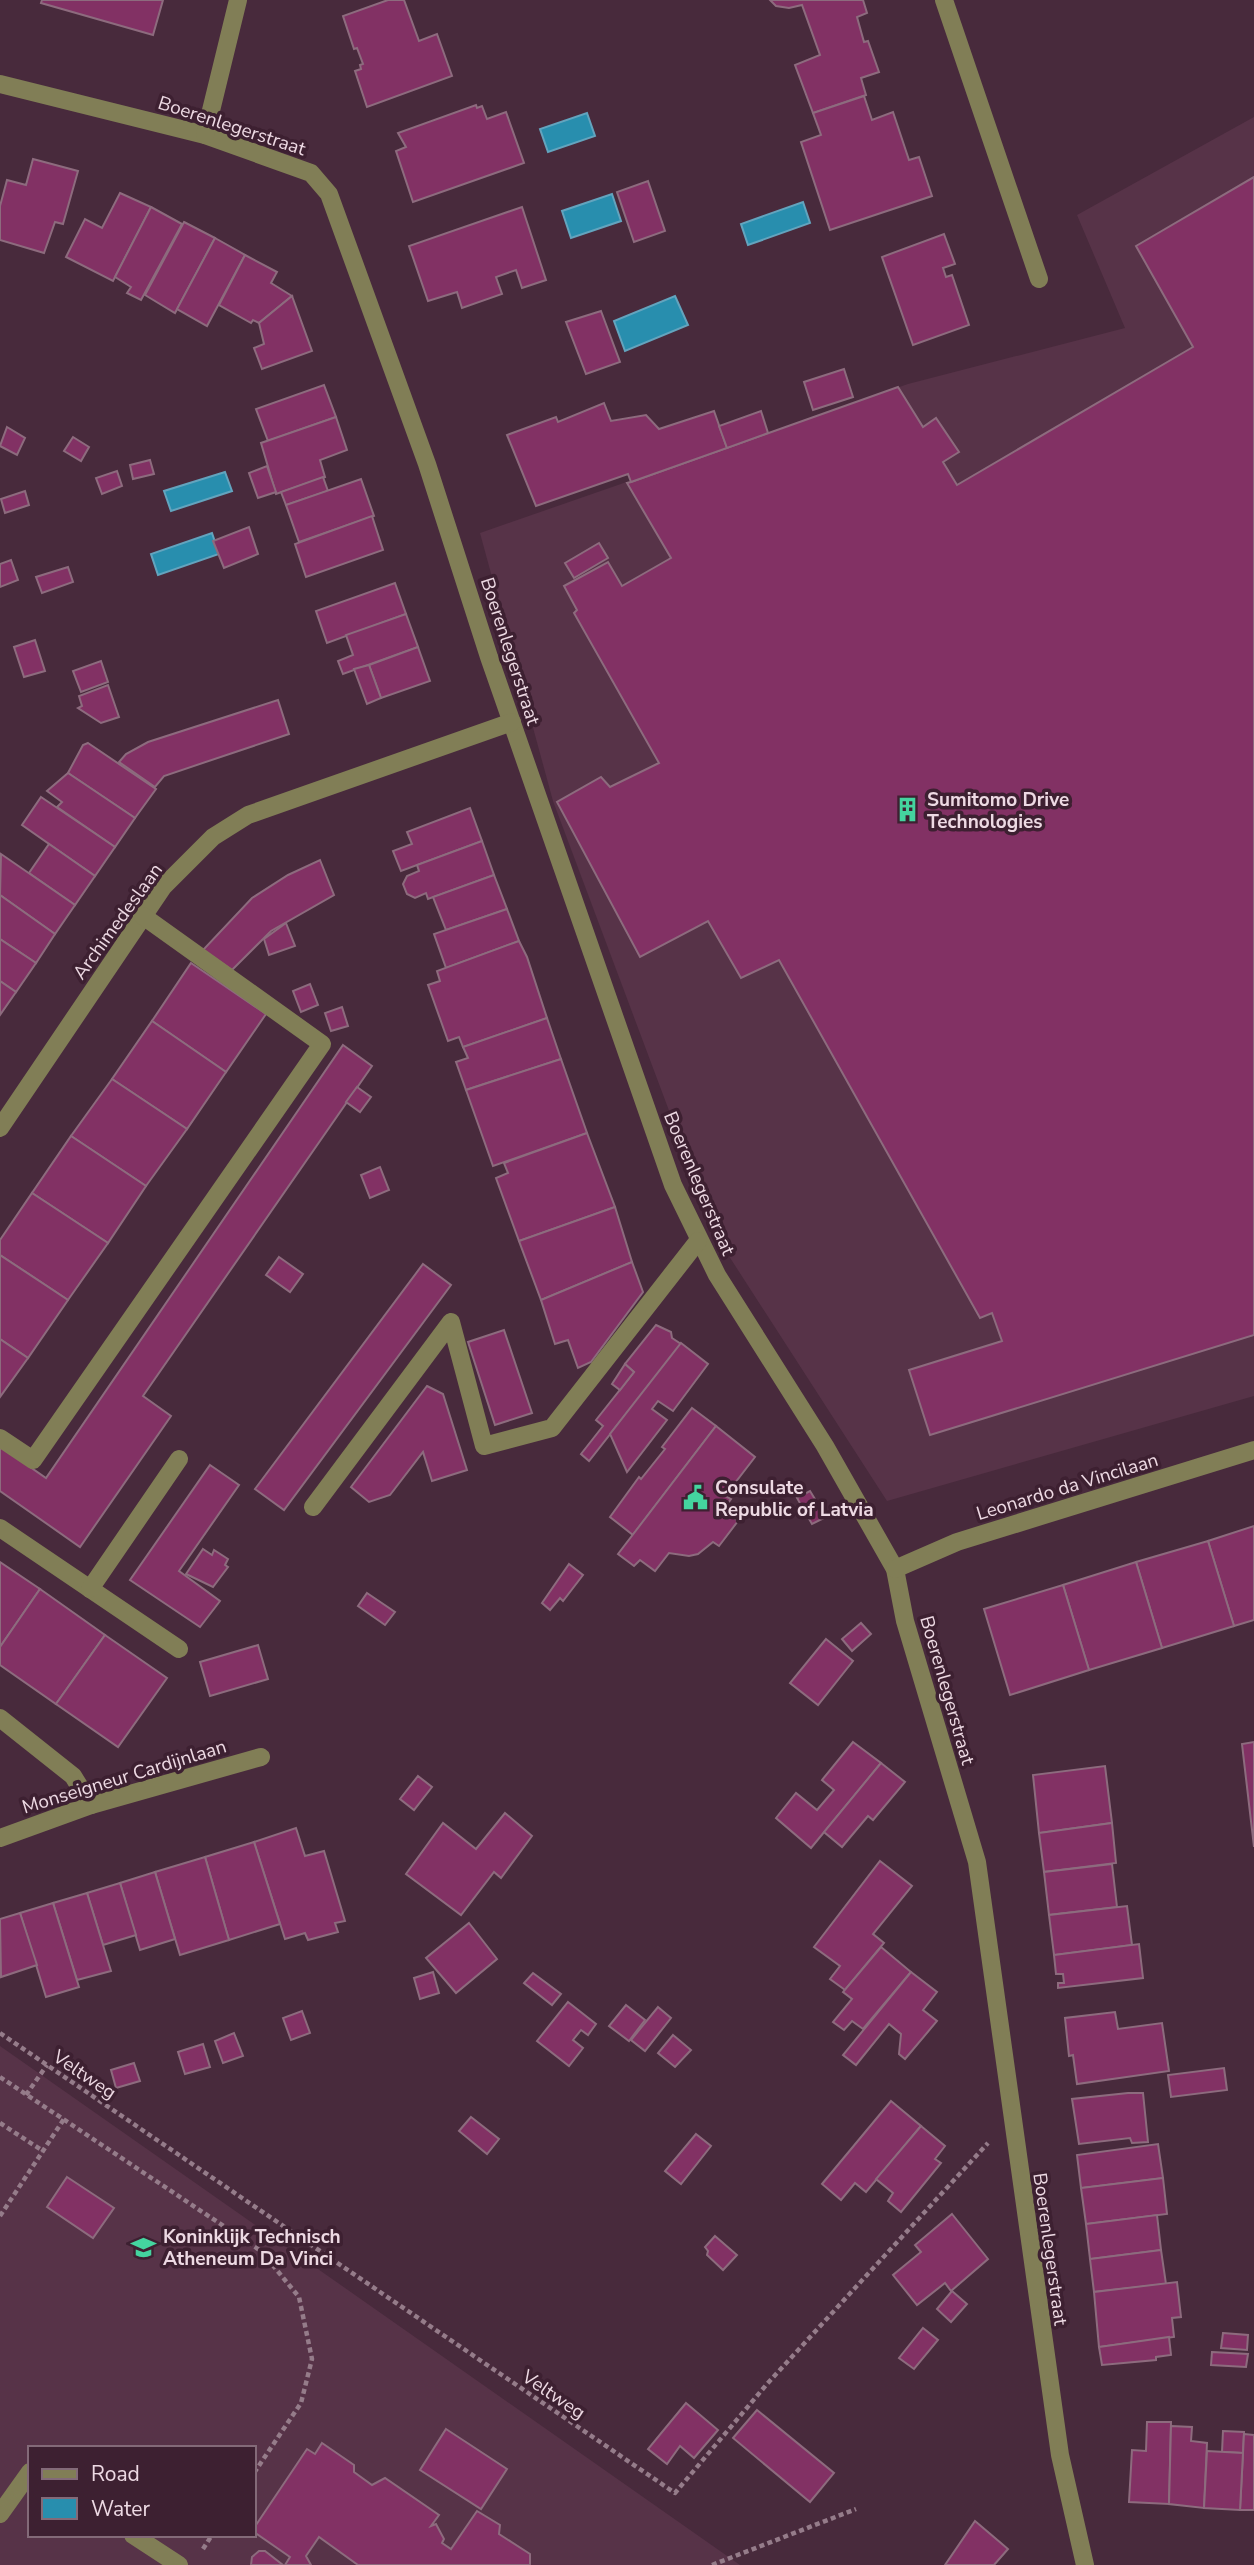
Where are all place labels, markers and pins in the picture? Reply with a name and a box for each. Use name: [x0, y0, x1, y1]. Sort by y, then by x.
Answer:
place label: Sumitomo Drive Technologies: [927, 787, 1069, 835]
building icon: Sumitomo Drive Technologies: [893, 796, 921, 824]
place label: Consulate Republic of Latvia: [715, 1475, 874, 1523]
public building icon: Consulate Republic of Latvia: [681, 1484, 709, 1512]
place label: Koninklijk Technisch Atheneum Da Vinci: [163, 2224, 341, 2272]
school or university icon: Koninklijk Technisch Atheneum Da Vinci: [129, 2233, 157, 2261]

